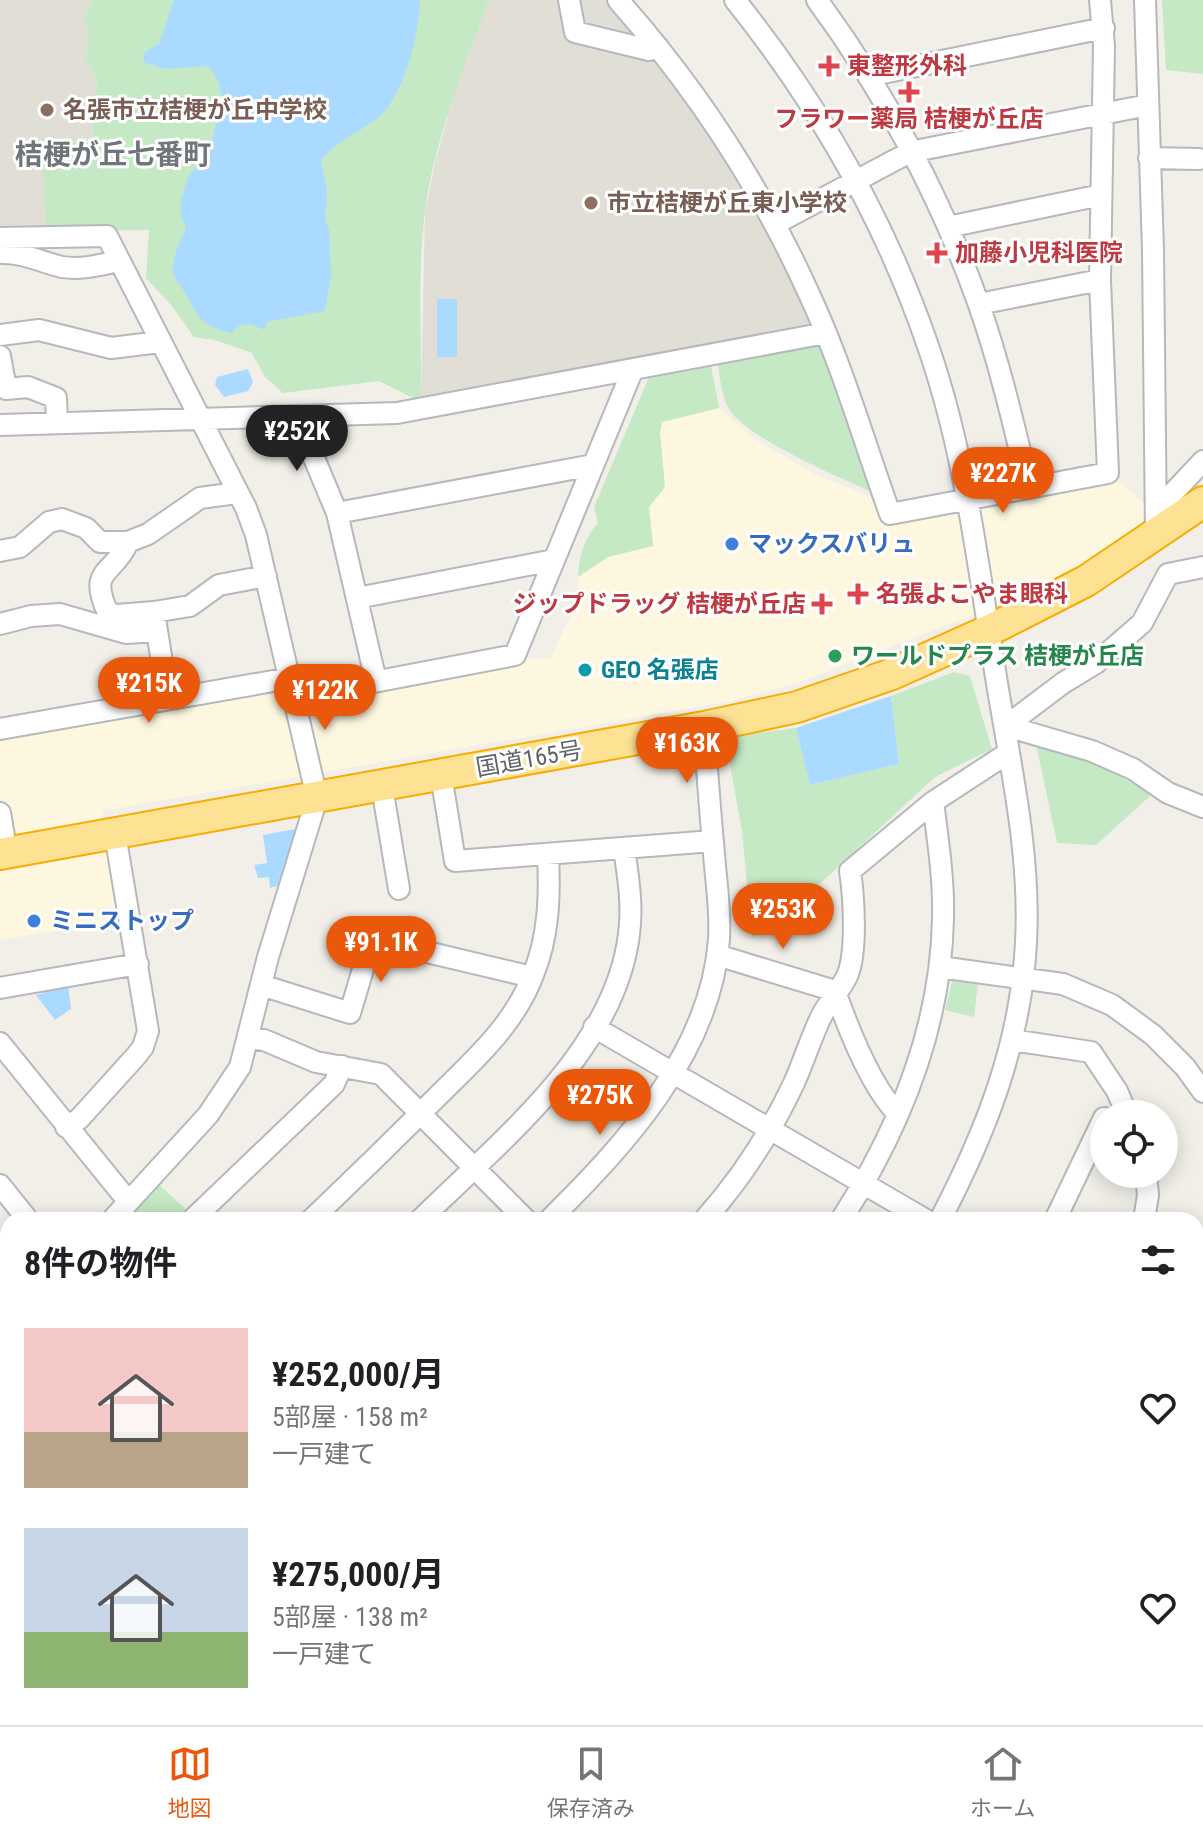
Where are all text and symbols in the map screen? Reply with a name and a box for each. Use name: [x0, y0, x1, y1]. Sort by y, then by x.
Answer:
place label: 東整形外科: [847, 52, 967, 80]
marker: 東整形外科: [818, 55, 840, 77]
marker: フラワー薬局 桔梗が丘店: [900, 83, 918, 101]
place label: 名張市立桔梗が丘中学校: [63, 96, 327, 124]
marker: 名張市立桔梗が丘中学校: [38, 101, 56, 119]
place label: フラワー薬局 桔梗が丘店: [774, 105, 1044, 133]
district label: 桔梗が丘七番町: [15, 138, 211, 171]
place label: 市立桔梗が丘東小学校: [607, 189, 847, 217]
marker: 市立桔梗が丘東小学校: [582, 194, 600, 212]
place label: 加藤小児科医院: [955, 239, 1123, 267]
marker: 加藤小児科医院: [926, 242, 948, 264]
pin: ¥252K: [241, 405, 353, 473]
text: ¥252K: [264, 416, 330, 446]
pin: ¥227K: [947, 447, 1059, 515]
text: ¥227K: [970, 458, 1036, 488]
place label: マックスバリュ: [748, 530, 915, 558]
marker: マックスバリュ: [723, 535, 741, 553]
place label: 名張よこやま眼科: [876, 580, 1068, 608]
marker: 名張よこやま眼科: [847, 583, 869, 605]
place label: ジップドラッグ 桔梗が丘店: [512, 590, 806, 618]
marker: ジップドラッグ 桔梗が丘店: [813, 595, 831, 613]
place label: ワールドプラス 桔梗が丘店: [851, 642, 1144, 670]
marker: ワールドプラス 桔梗が丘店: [826, 647, 844, 665]
place label: GEO 名張店: [601, 656, 719, 684]
pin: ¥215K: [93, 657, 205, 725]
marker: GEO 名張店: [576, 661, 594, 679]
pin: ¥122K: [269, 664, 381, 732]
text: ¥215K: [116, 668, 182, 698]
text: ¥122K: [292, 675, 358, 705]
pin: ¥163K: [631, 717, 743, 785]
text: ¥163K: [654, 728, 720, 758]
street label: 国道165号: [474, 736, 584, 782]
pin: ¥253K: [727, 883, 839, 951]
text: ¥253K: [750, 894, 816, 924]
place label: ミニストップ: [50, 907, 194, 935]
marker: ミニストップ: [25, 912, 43, 930]
pin: ¥91.1K: [316, 916, 446, 984]
text: ¥91.1K: [344, 927, 418, 957]
pin: ¥275K: [544, 1069, 656, 1137]
text: ¥275K: [567, 1080, 633, 1110]
map controls: [1090, 1100, 1178, 1188]
button: locate: [1090, 1100, 1178, 1188]
icon: filters: [1136, 1238, 1180, 1282]
text: 8件の物件: [24, 1243, 177, 1283]
text: ¥252,000/月: [272, 1354, 445, 1394]
icon: home: [88, 1360, 184, 1456]
icon: heart: [1136, 1386, 1180, 1430]
text: 5部屋 · 158 m²: [272, 1402, 428, 1432]
text: 一戸建て: [272, 1439, 376, 1469]
text: ¥275,000/月: [272, 1554, 445, 1594]
icon: home: [88, 1560, 184, 1656]
icon: heart: [1136, 1586, 1180, 1630]
text: 5部屋 · 138 m²: [272, 1602, 428, 1632]
text: 一戸建て: [272, 1639, 376, 1669]
tab: 地図: [168, 1742, 212, 1822]
tab: 保存済み: [547, 1742, 635, 1822]
tab: ホーム: [970, 1742, 1035, 1822]

